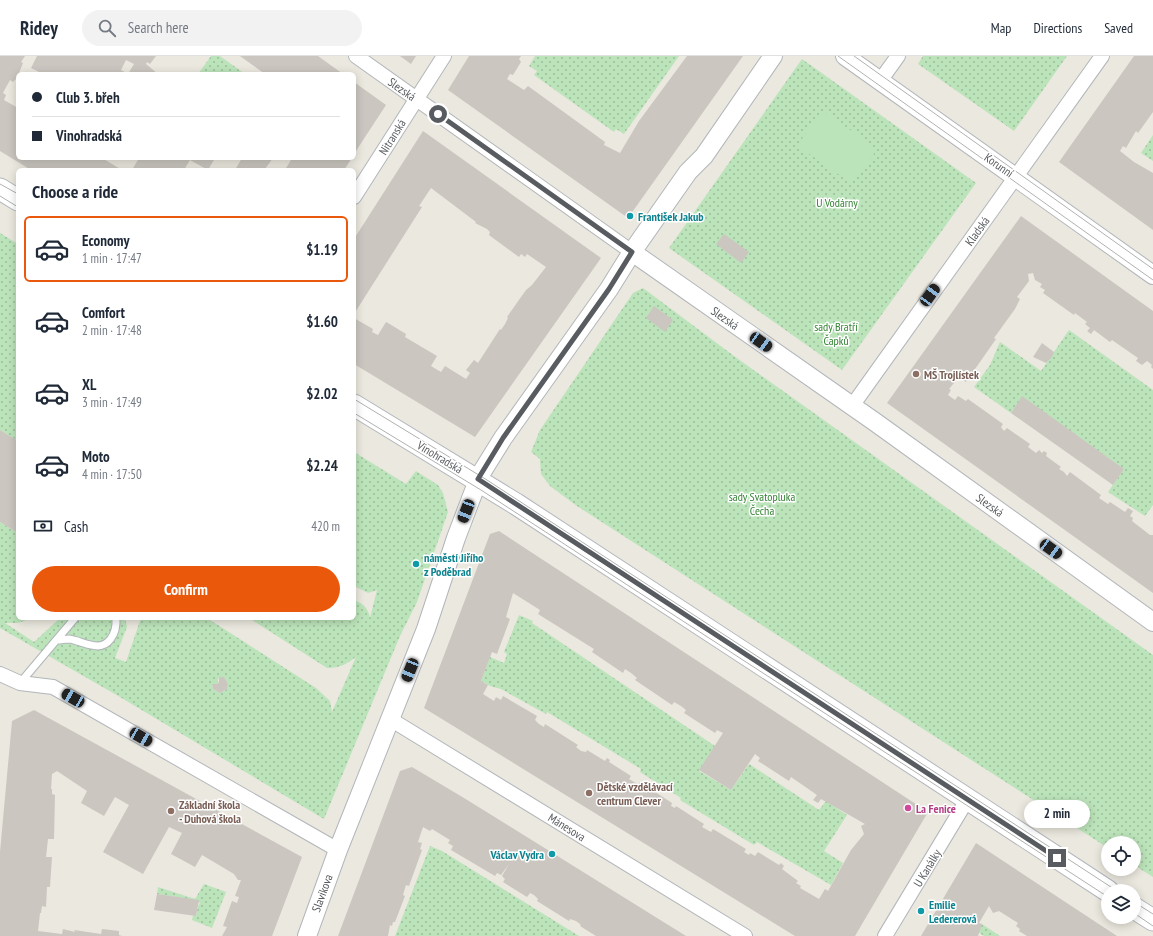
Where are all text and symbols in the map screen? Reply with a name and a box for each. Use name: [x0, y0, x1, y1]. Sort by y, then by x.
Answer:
search box: [82, 10, 362, 46]
text: Ridey: [20, 16, 58, 40]
icon: search: [96, 17, 118, 39]
text: Search here: [128, 18, 189, 37]
text: Map: [991, 19, 1011, 37]
text: Directions: [1033, 19, 1082, 37]
text: Saved: [1104, 19, 1133, 37]
street label: Slezská: [385, 74, 419, 104]
text: Club 3. břeh: [56, 88, 120, 107]
route start: [429, 105, 447, 123]
street label: Nitranská: [375, 116, 409, 158]
text: Vinohradská: [56, 126, 122, 145]
street label: Korunní: [981, 150, 1017, 181]
text: Choose a ride: [32, 180, 118, 203]
park label: U Vodárny: [816, 195, 858, 210]
place label: František Jakub: [638, 209, 704, 224]
marker: František Jakub: [625, 211, 635, 221]
street label: Kladská: [961, 213, 993, 248]
icon: car: [34, 231, 70, 267]
text: Economy: [82, 231, 130, 250]
text: $1.19: [306, 240, 338, 259]
text: 1 min · 17:47: [82, 250, 142, 267]
car: [918, 282, 942, 308]
icon: car: [34, 303, 70, 339]
text: Comfort: [82, 303, 125, 322]
street label: Slezská: [708, 303, 742, 333]
text: $1.60: [306, 312, 338, 331]
park label: sady Bratří Čapků: [814, 319, 858, 348]
text: 2 min · 17:48: [82, 322, 142, 339]
car: [748, 330, 774, 354]
place label: MŠ Trojlístek: [924, 367, 979, 382]
marker: MŠ Trojlístek: [911, 369, 921, 379]
icon: car: [34, 375, 70, 411]
text: XL: [82, 375, 96, 394]
text: $2.02: [306, 384, 338, 403]
text: 3 min · 17:49: [82, 394, 142, 411]
street label: Vinohradská: [414, 437, 466, 477]
icon: car: [34, 447, 70, 483]
text: Moto: [82, 447, 110, 466]
text: $2.24: [306, 456, 338, 475]
text: 4 min · 17:50: [82, 466, 142, 483]
park label: sady Svatopluka Čecha: [729, 489, 795, 518]
street label: Slezská: [973, 490, 1007, 520]
car: [456, 498, 476, 524]
icon: cash: [32, 515, 54, 537]
text: Cash: [64, 517, 88, 536]
text: 420 m: [311, 518, 340, 535]
car: [1038, 537, 1064, 561]
place label: náměstí Jiřího z Poděbrad: [424, 550, 484, 579]
marker: náměstí Jiřího z Poděbrad: [411, 559, 421, 569]
button: Confirm: [32, 566, 340, 612]
car: [400, 657, 420, 683]
car: [60, 687, 86, 709]
car: [128, 726, 154, 748]
place label: Dětské vzdělávací centrum Clever: [597, 779, 673, 808]
marker: Dětské vzdělávací centrum Clever: [584, 788, 594, 798]
place label: Základní škola - Duhová škola: [179, 797, 241, 826]
callout: 2 min: [1024, 800, 1090, 828]
place label: La Fenice: [916, 801, 956, 816]
marker: La Fenice: [903, 803, 913, 813]
text: 2 min: [1044, 805, 1070, 822]
marker: Základní škola - Duhová škola: [166, 806, 176, 816]
street label: Mánesova: [546, 810, 589, 844]
map controls: [1101, 836, 1141, 924]
button: locate: [1101, 836, 1141, 876]
street label: U Kanálky: [910, 846, 944, 890]
place label: Václav Vydra: [489, 847, 544, 862]
marker: Václav Vydra: [547, 849, 557, 859]
route end: [1048, 849, 1066, 867]
street label: Slavíkova: [308, 872, 336, 914]
button: layers: [1101, 884, 1141, 924]
place label: Emilie Ledererová: [929, 897, 977, 926]
marker: Emilie Ledererová: [916, 906, 926, 916]

